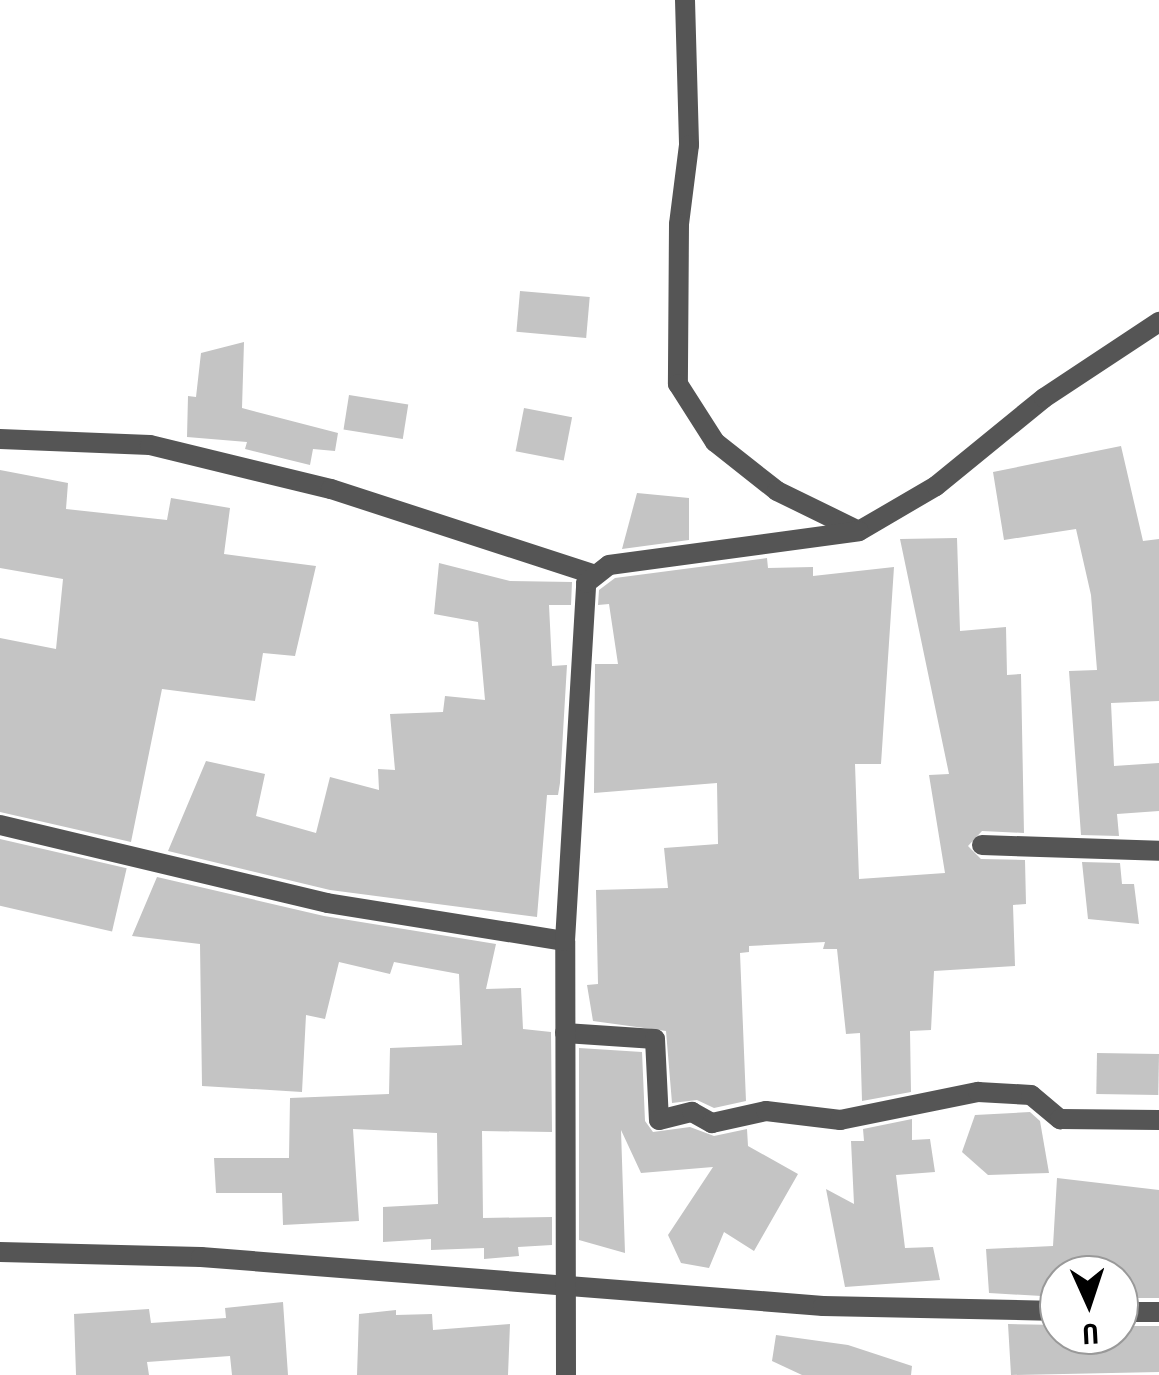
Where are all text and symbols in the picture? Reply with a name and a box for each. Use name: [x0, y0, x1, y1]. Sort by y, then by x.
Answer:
north arrow: [1039, 1255, 1139, 1355]
text: U: [1082, 1317, 1099, 1350]

